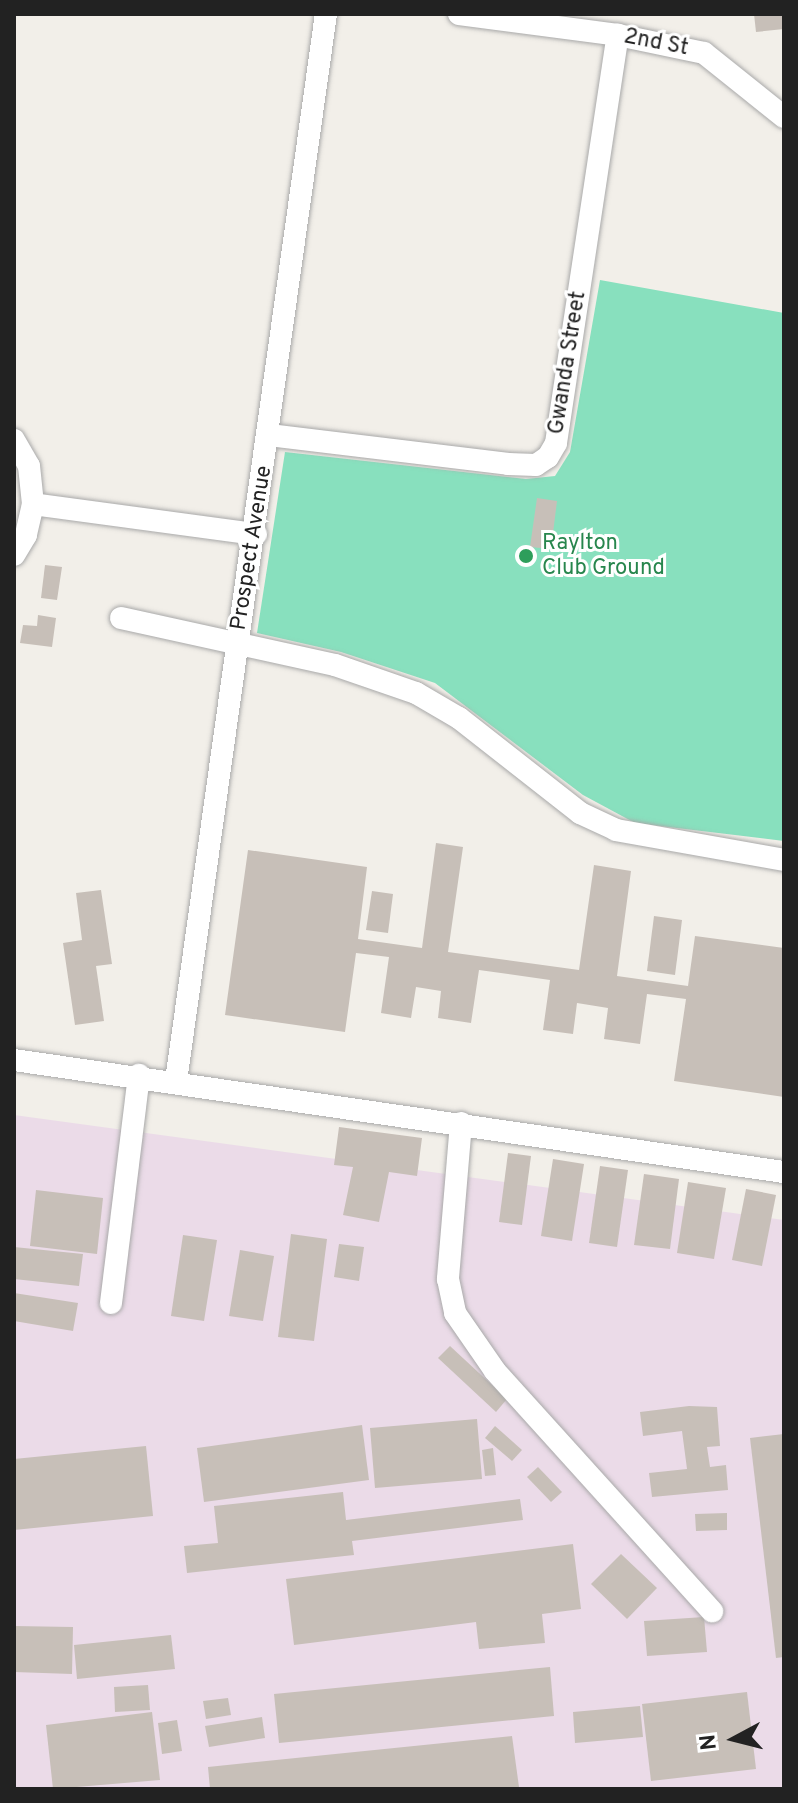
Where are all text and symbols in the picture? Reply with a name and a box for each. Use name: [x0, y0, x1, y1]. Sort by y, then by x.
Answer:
street label: 2nd St: [622, 24, 690, 62]
street label: Gwanda Street: [544, 290, 592, 436]
street label: Prospect Avenue: [226, 463, 278, 633]
place label: Raylton Club Ground: [542, 530, 665, 582]
marker: Raylton Club Ground: [517, 547, 535, 565]
north arrow: [694, 1699, 774, 1779]
text: N: [695, 1733, 724, 1751]

